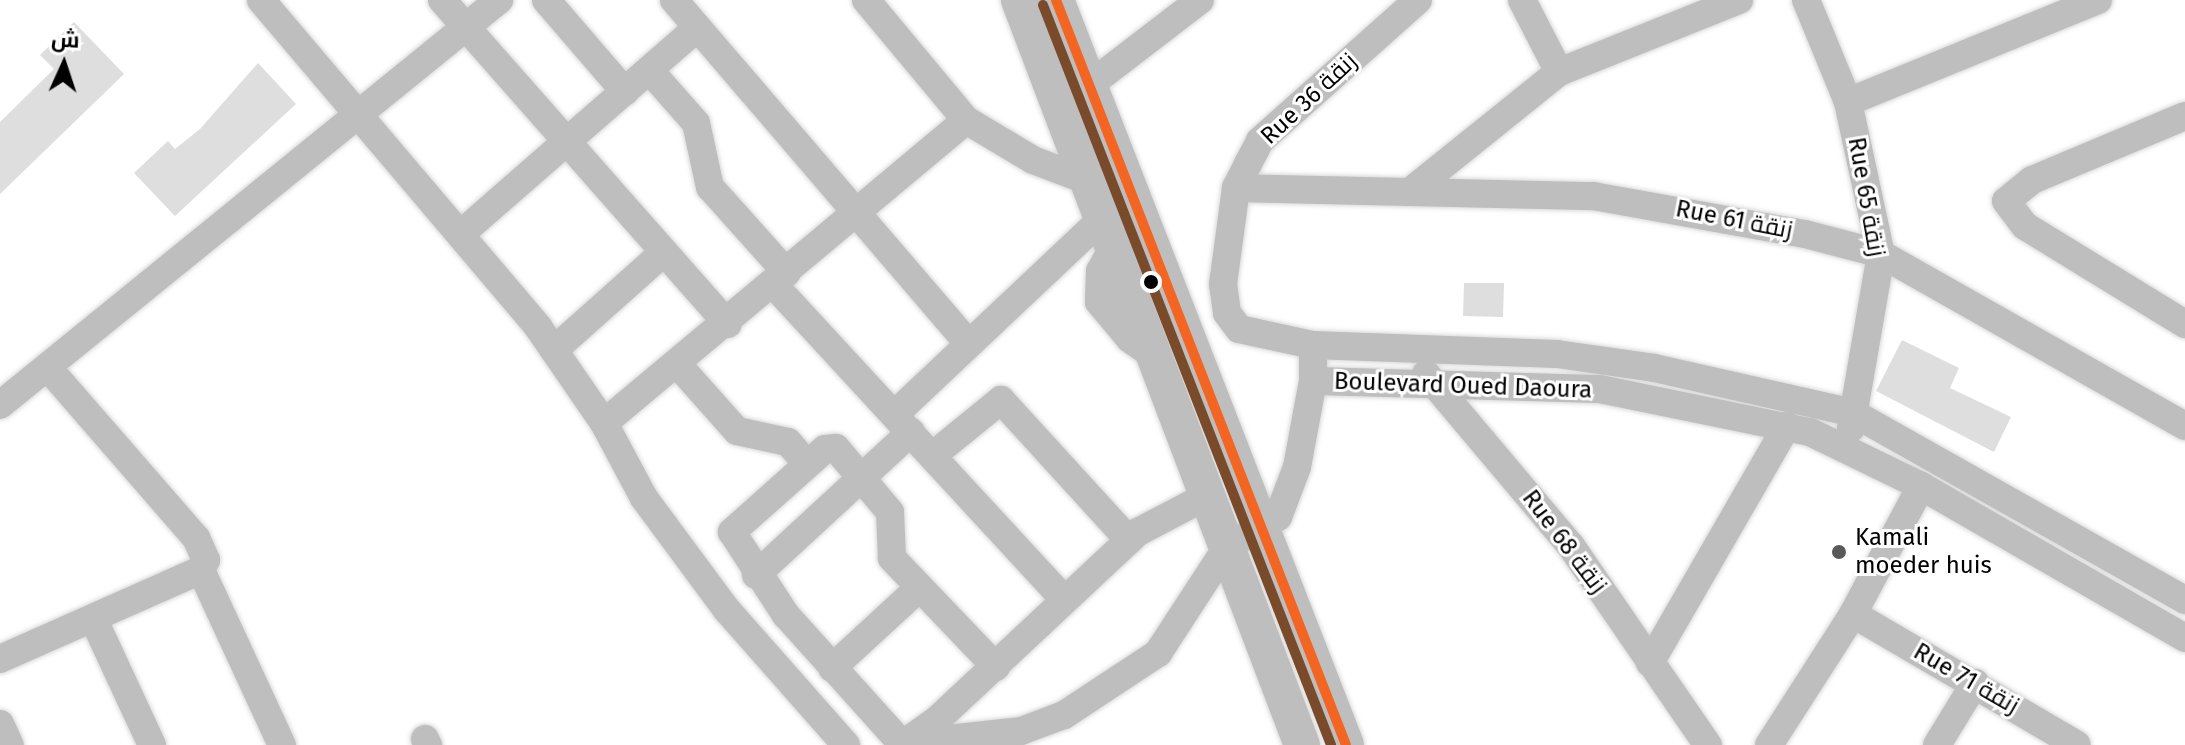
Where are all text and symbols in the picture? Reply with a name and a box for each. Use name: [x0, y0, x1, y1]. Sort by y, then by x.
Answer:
north arrow: [24, 24, 104, 104]
text: ش: [50, 25, 80, 54]
street label: Rue 36 زنقة: [1255, 47, 1363, 151]
street label: Rue 65 زنقة: [1841, 135, 1891, 259]
street label: Rue 61 زنقة: [1673, 195, 1795, 245]
unlabelled marker: [1143, 274, 1159, 290]
street label: Boulevard Oued Daoura: [1333, 367, 1593, 405]
street label: Rue 68 زنقة: [1516, 485, 1612, 599]
place label: Kamali moeder huis: [1855, 524, 1992, 580]
marker: Kamali moeder huis: [1830, 543, 1848, 561]
street label: Rue 71 زنقة: [1908, 637, 2024, 721]

